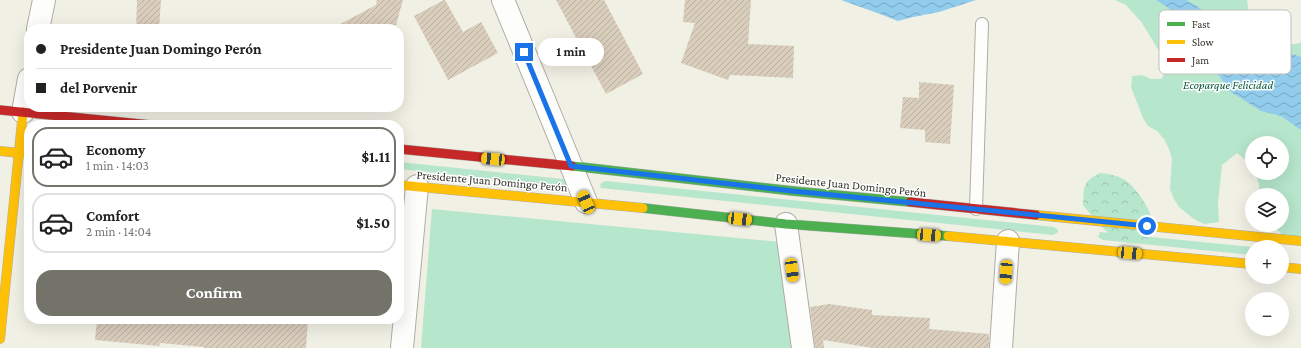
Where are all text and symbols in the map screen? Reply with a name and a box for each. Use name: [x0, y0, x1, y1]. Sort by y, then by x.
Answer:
legend: [1159, 10, 1291, 74]
text: Fast: [1192, 18, 1211, 30]
text: Slow: [1192, 36, 1214, 48]
callout: 1 min: [538, 38, 604, 66]
text: Presidente Juan Domingo Perón: [60, 41, 262, 57]
route end: [515, 43, 533, 61]
text: 1 min: [556, 44, 586, 59]
text: Jam: [1191, 54, 1209, 67]
park label: Ecoparque Felicidad: [1183, 78, 1273, 92]
text: del Porvenir: [60, 80, 137, 96]
map controls: [1245, 136, 1289, 336]
button: locate: [1245, 136, 1289, 180]
icon: car: [38, 139, 74, 175]
text: Economy: [86, 142, 145, 158]
text: $1.11: [361, 149, 390, 165]
car: [481, 152, 505, 166]
text: 1 min · 14:03: [86, 158, 149, 173]
street label: Presidente Juan Domingo Perón: [416, 167, 569, 195]
street label: Presidente Juan Domingo Perón: [775, 170, 928, 200]
button: layers: [1245, 188, 1289, 232]
car: [576, 189, 596, 215]
icon: car: [38, 205, 74, 241]
text: Comfort: [86, 208, 140, 224]
car: [727, 212, 753, 226]
text: $1.50: [356, 215, 390, 231]
route start: [1138, 217, 1156, 235]
text: 2 min · 14:04: [86, 224, 151, 239]
car: [917, 228, 941, 242]
button: +: [1245, 240, 1289, 284]
car: [1118, 246, 1142, 260]
car: [784, 257, 800, 283]
car: [999, 260, 1013, 284]
button: Confirm: [36, 270, 392, 316]
button: −: [1245, 292, 1289, 336]

